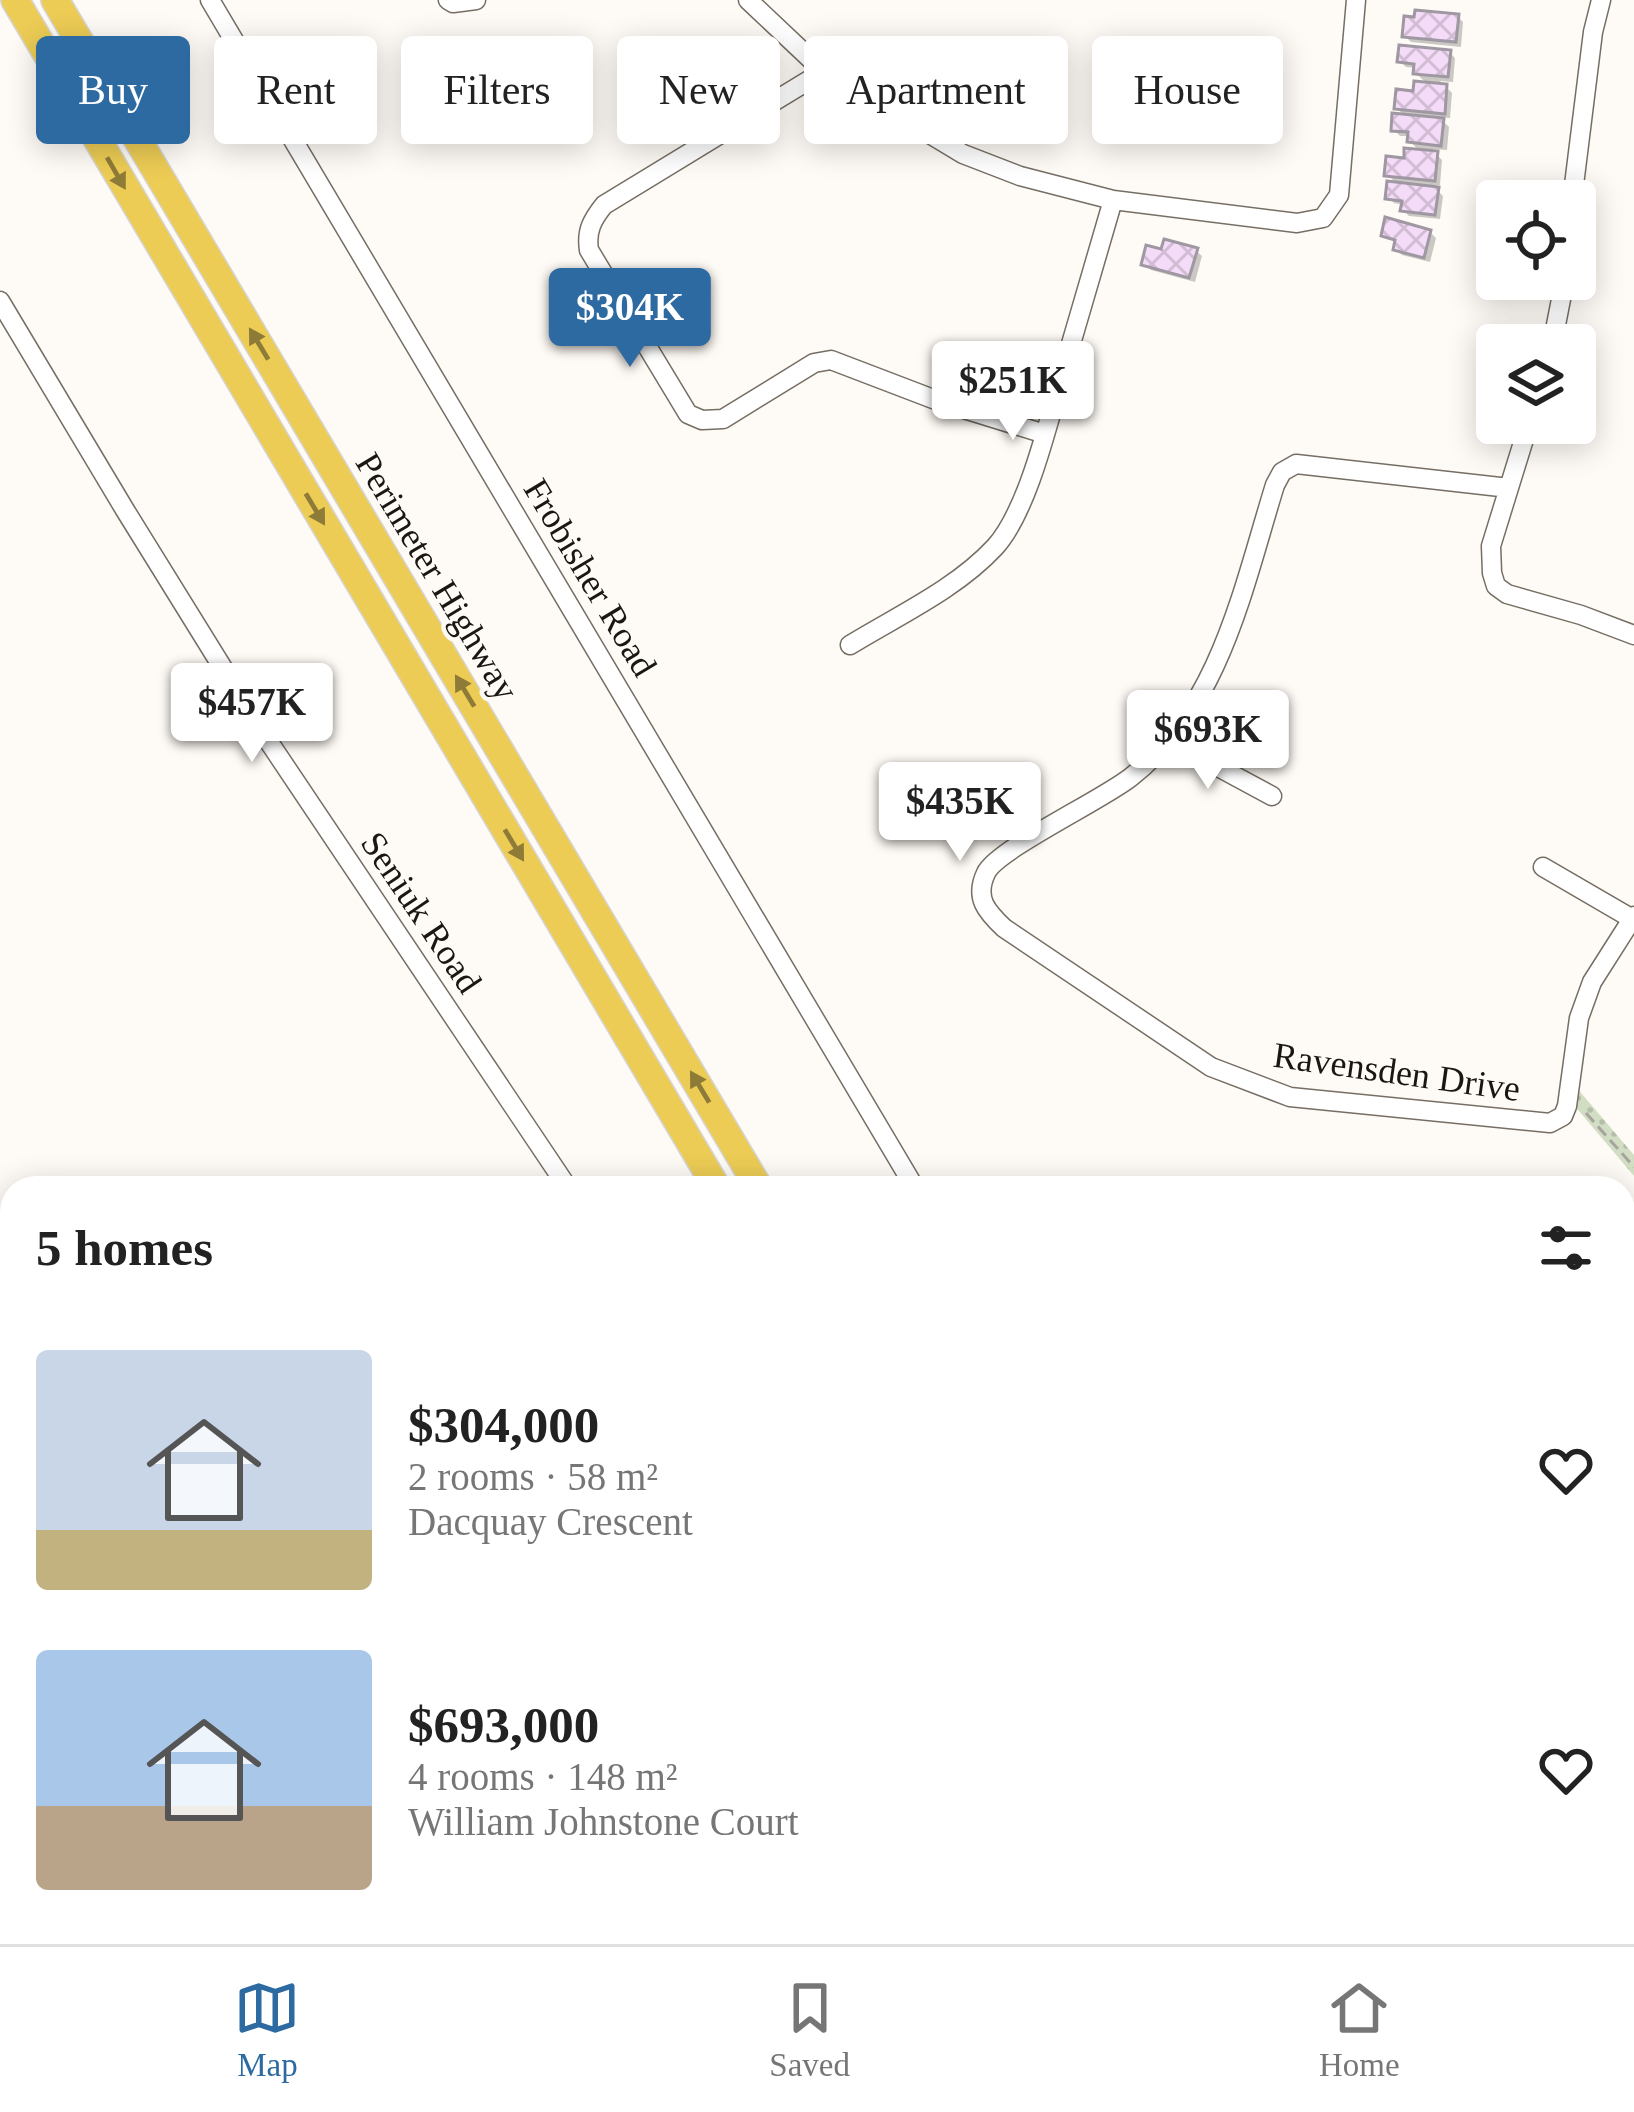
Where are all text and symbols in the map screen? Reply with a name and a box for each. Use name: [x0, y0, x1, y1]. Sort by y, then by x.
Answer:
chip: Buy: [36, 36, 190, 144]
chip: Rent: [214, 36, 377, 144]
chip: Filters: [401, 36, 593, 144]
chip: New: [617, 36, 780, 144]
chip: Apartment: [804, 36, 1068, 144]
chip: House: [1092, 36, 1283, 144]
one-way arrow: [105, 156, 126, 190]
map controls: [1476, 180, 1596, 444]
button: locate: [1476, 180, 1596, 300]
pin: $304K: [546, 268, 714, 370]
text: $304K: [576, 285, 684, 328]
button: layers: [1476, 324, 1596, 444]
one-way arrow: [250, 327, 271, 361]
pin: $251K: [929, 341, 1097, 443]
text: $251K: [959, 358, 1067, 401]
street label: Perimeter Highway: [348, 446, 527, 707]
street label: Frobisher Road: [516, 472, 665, 683]
one-way arrow: [304, 492, 325, 526]
pin: $457K: [168, 663, 336, 765]
one-way arrow: [455, 674, 476, 708]
text: $457K: [198, 680, 306, 723]
pin: $693K: [1124, 690, 1292, 792]
text: $693K: [1154, 707, 1262, 750]
pin: $435K: [876, 762, 1044, 864]
text: $435K: [906, 779, 1014, 822]
street label: Seniuk Road: [353, 825, 489, 1000]
one-way arrow: [502, 828, 523, 861]
street label: Ravensden Drive: [1271, 1035, 1523, 1109]
one-way arrow: [690, 1070, 711, 1104]
icon: filters: [1533, 1215, 1599, 1281]
text: 5 homes: [36, 1220, 213, 1276]
text: $304,000: [408, 1397, 599, 1453]
icon: home: [132, 1398, 276, 1542]
icon: heart: [1533, 1437, 1599, 1503]
text: 2 rooms · 58 m²: [408, 1455, 658, 1498]
text: Dacquay Crescent: [408, 1500, 693, 1543]
text: $693,000: [408, 1697, 599, 1753]
icon: home: [132, 1698, 276, 1842]
icon: heart: [1533, 1737, 1599, 1803]
text: 4 rooms · 148 m²: [408, 1755, 678, 1798]
text: William Johnstone Court: [408, 1800, 799, 1843]
tab: Map: [234, 1975, 300, 2084]
tab: Saved: [769, 1975, 850, 2084]
tab: Home: [1319, 1975, 1400, 2084]

